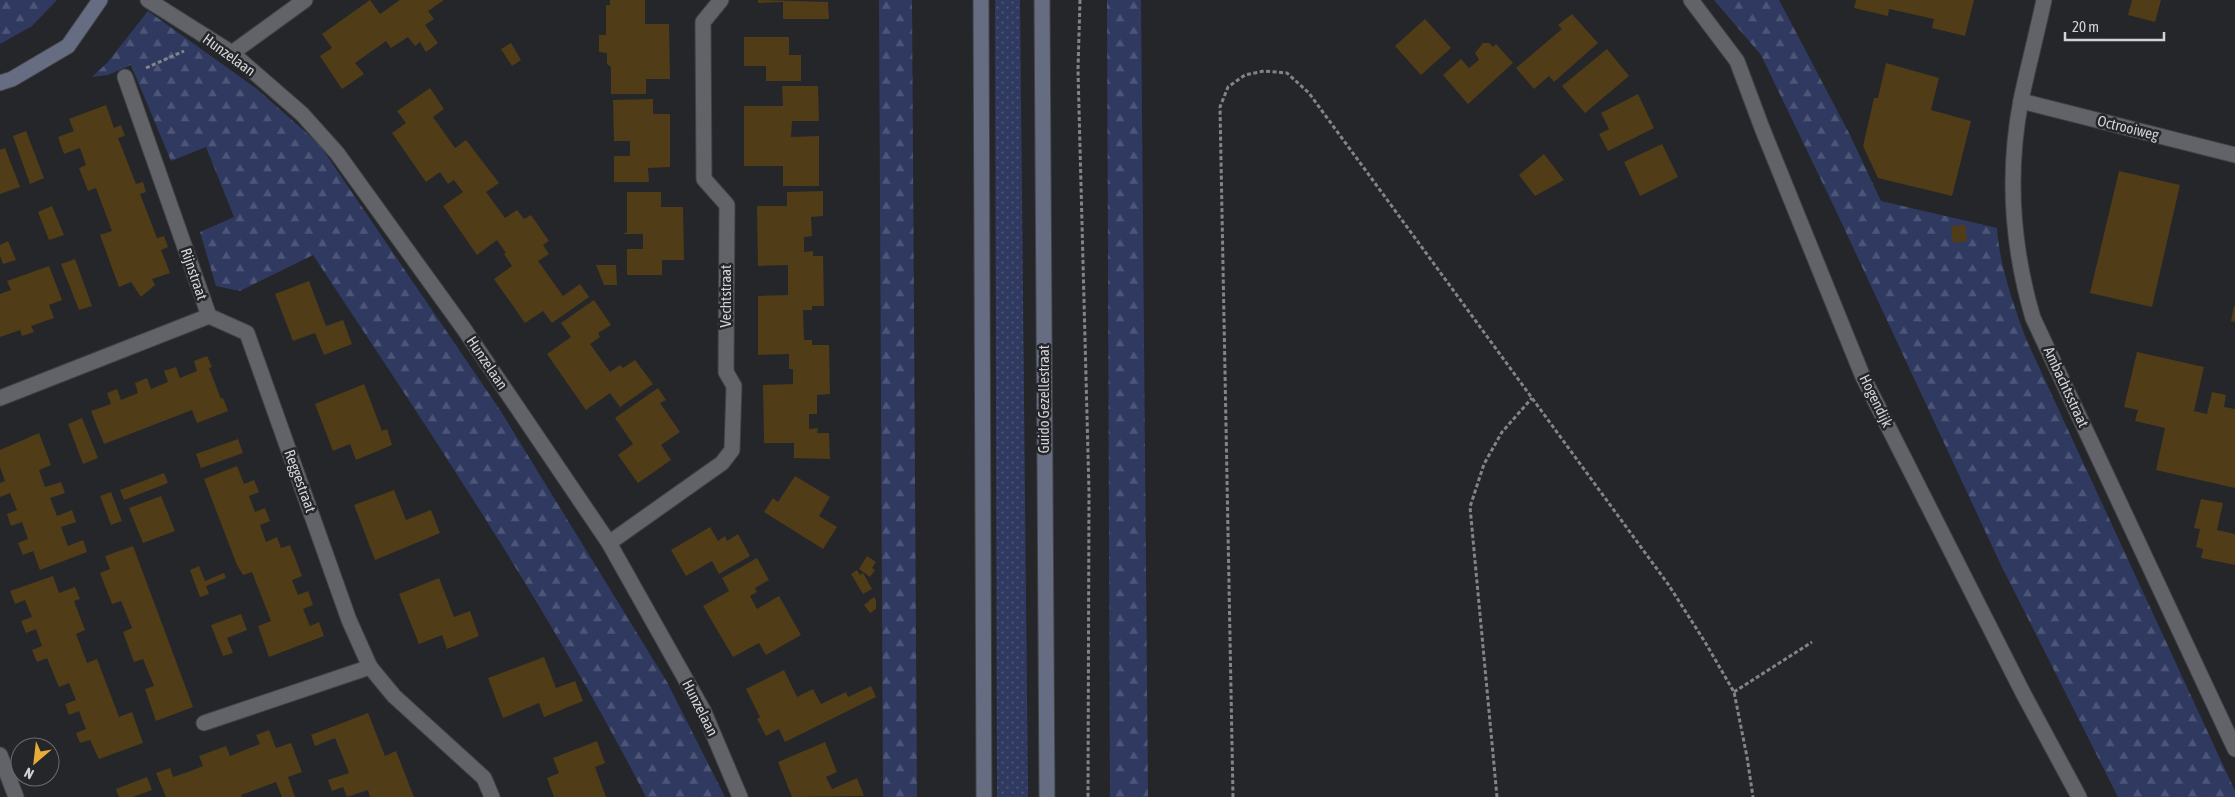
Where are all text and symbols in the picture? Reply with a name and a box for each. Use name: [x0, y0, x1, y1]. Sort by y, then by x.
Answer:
scale bar: [2065, 10, 2164, 42]
text: 20 m: [2072, 18, 2099, 35]
street label: Hunzelaan: [200, 30, 259, 79]
street label: Octrooiweg: [2096, 112, 2161, 143]
street label: Rijnstraat: [178, 246, 211, 302]
street label: Vechtstraat: [717, 265, 734, 327]
street label: Hunzelaan: [463, 333, 511, 393]
street label: Ambachtsstraat: [2040, 344, 2092, 430]
street label: Guido Gezellestraat: [1035, 345, 1052, 453]
street label: Hogendijk: [1856, 372, 1897, 430]
street label: Reggestraat: [281, 447, 320, 514]
street label: Hunzelaan: [679, 677, 722, 739]
north arrow: [10, 737, 60, 787]
text: N: [21, 764, 36, 782]

